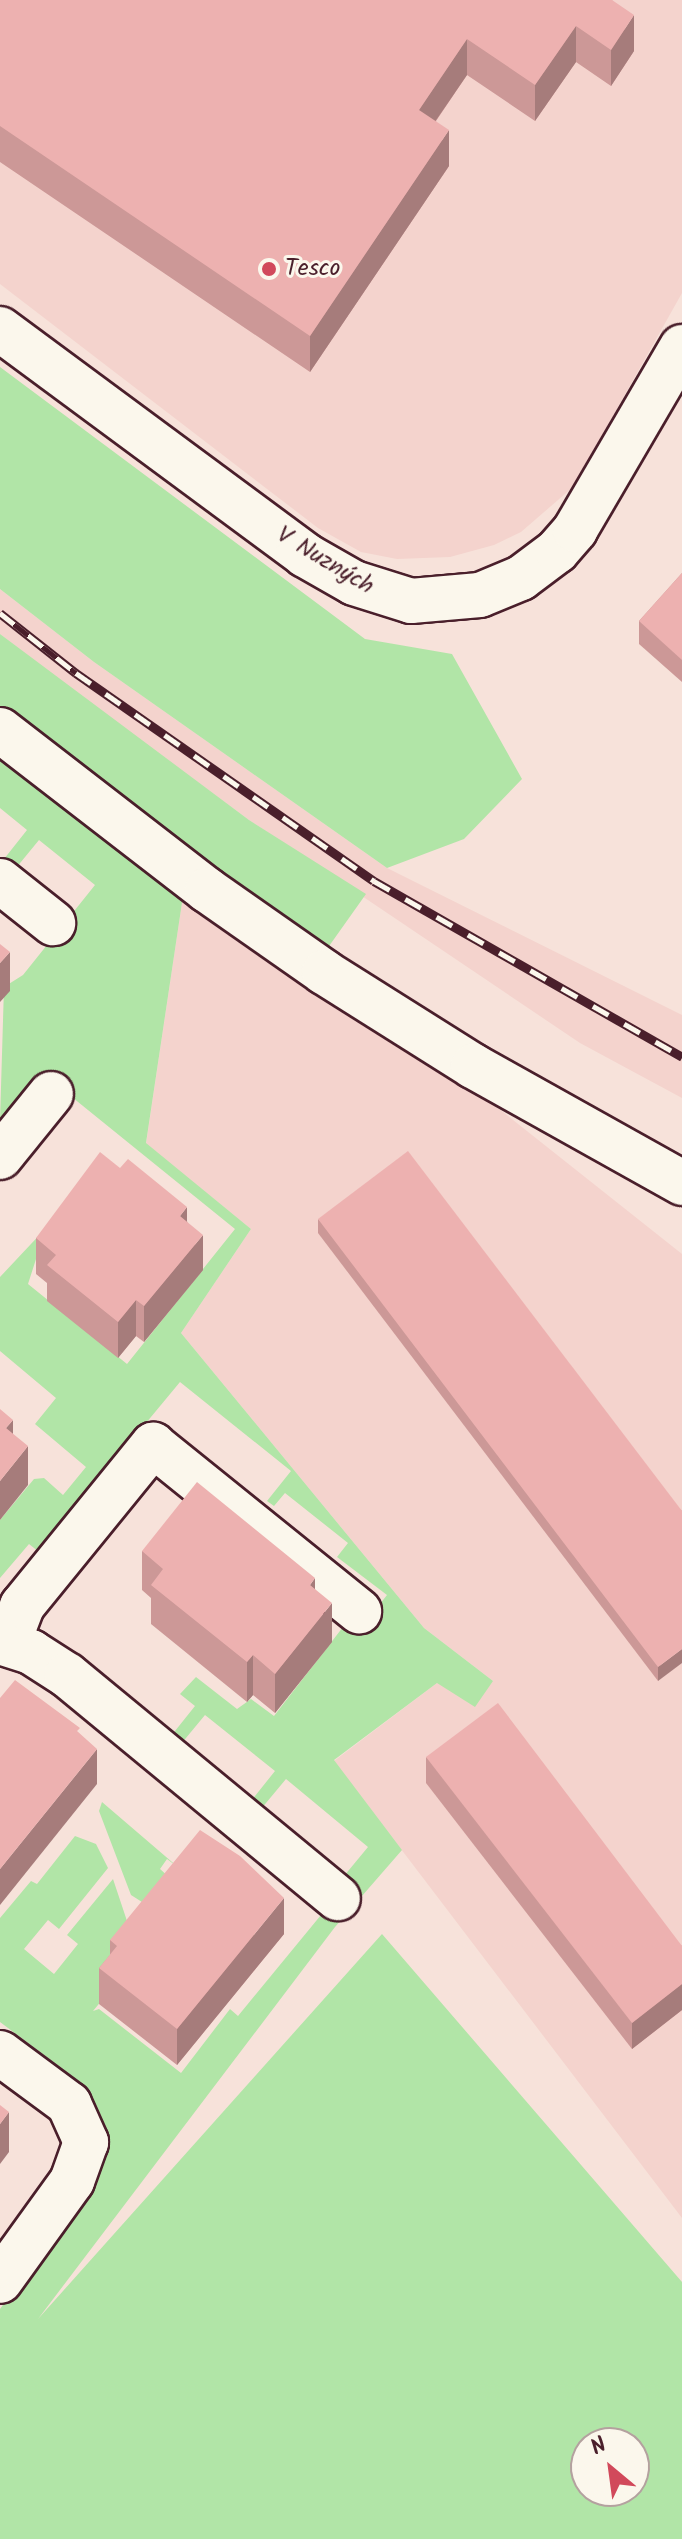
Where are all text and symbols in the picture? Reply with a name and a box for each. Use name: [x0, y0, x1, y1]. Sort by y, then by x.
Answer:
place label: Tesco: [285, 255, 340, 283]
marker: Tesco: [260, 260, 278, 278]
street label: V Nuzných: [271, 521, 379, 601]
north arrow: [570, 2427, 650, 2507]
text: N: [585, 2429, 614, 2466]

